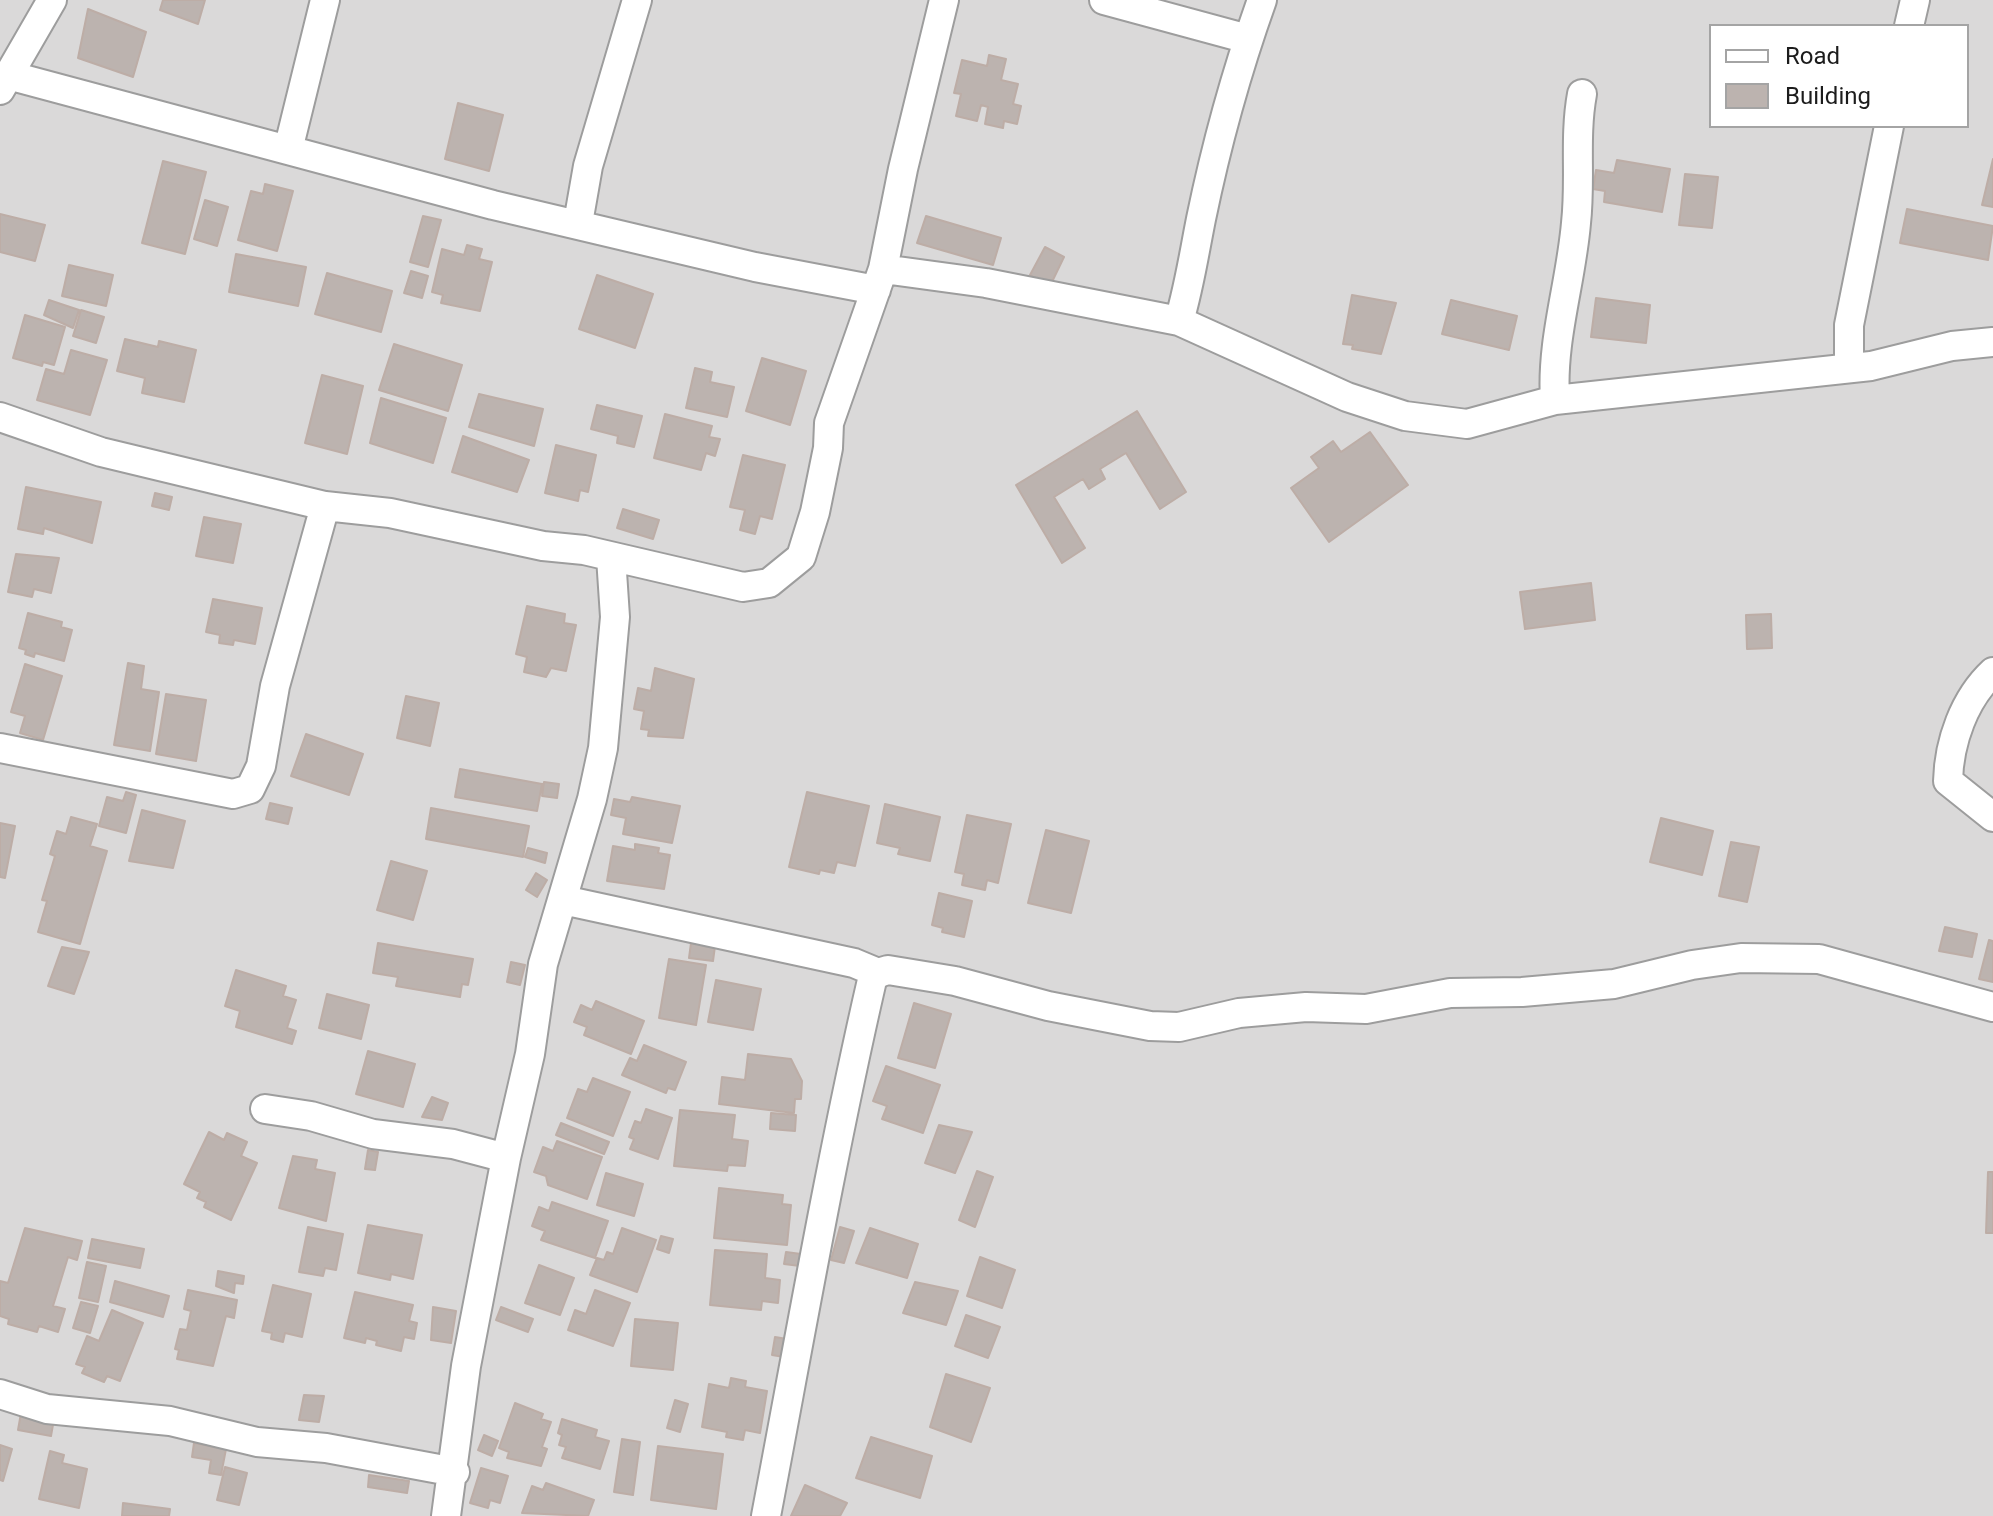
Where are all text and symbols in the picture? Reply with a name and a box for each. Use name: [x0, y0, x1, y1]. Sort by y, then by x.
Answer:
legend: [1709, 24, 1969, 128]
text: Road: [1785, 42, 1840, 70]
text: Building: [1785, 82, 1871, 110]

